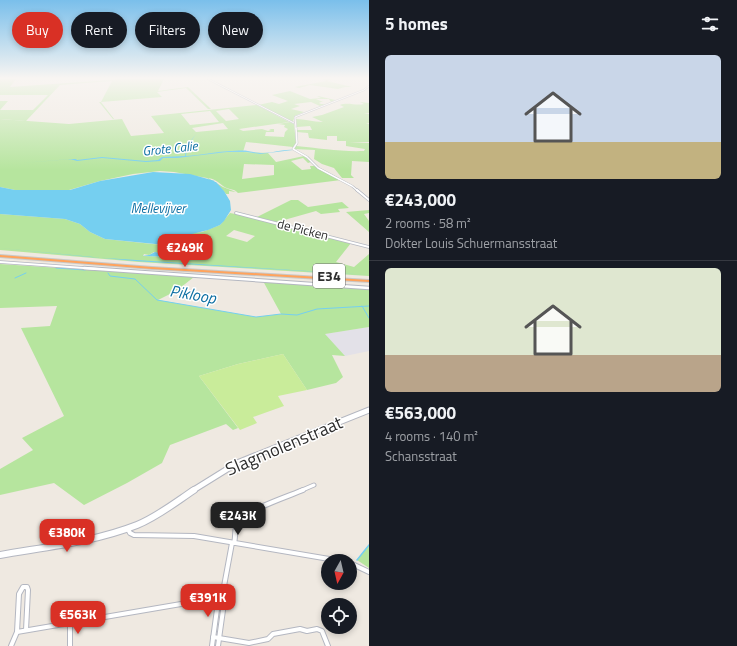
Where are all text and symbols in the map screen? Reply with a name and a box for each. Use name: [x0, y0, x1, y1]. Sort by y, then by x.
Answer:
text: 5 homes: [385, 11, 448, 37]
chip: Buy: [12, 12, 63, 48]
chip: Rent: [71, 12, 127, 48]
chip: Filters: [135, 12, 200, 48]
chip: New: [208, 12, 263, 48]
icon: filters: [699, 13, 721, 35]
icon: home: [517, 81, 589, 153]
water label: Grote Calie: [142, 135, 199, 161]
text: €243,000: [385, 187, 456, 213]
water label: Mellevijver: [131, 198, 187, 218]
street label: de Picken: [275, 213, 331, 245]
text: 2 rooms · 58 m²: [385, 213, 471, 233]
text: Dokter Louis Schuermansstraat: [385, 233, 557, 253]
pin: €249K: [157, 234, 213, 268]
text: €249K: [167, 237, 203, 257]
road number: E34: [313, 264, 345, 288]
water label: Pikloop: [168, 278, 219, 310]
icon: home: [517, 294, 589, 366]
text: €563,000: [385, 400, 456, 426]
street label: Slagmolenstraat: [221, 408, 347, 482]
text: 4 rooms · 140 m²: [385, 426, 478, 446]
text: Schansstraat: [385, 446, 457, 466]
pin: €243K: [210, 502, 266, 536]
text: €243K: [220, 505, 256, 525]
pin: €380K: [39, 519, 95, 553]
text: €380K: [49, 522, 85, 542]
north arrow: [321, 554, 357, 590]
map controls: [321, 554, 357, 634]
pin: €391K: [180, 584, 236, 618]
text: €391K: [190, 587, 226, 607]
button: locate: [321, 598, 357, 634]
pin: €563K: [50, 601, 106, 635]
text: €563K: [60, 604, 96, 624]

